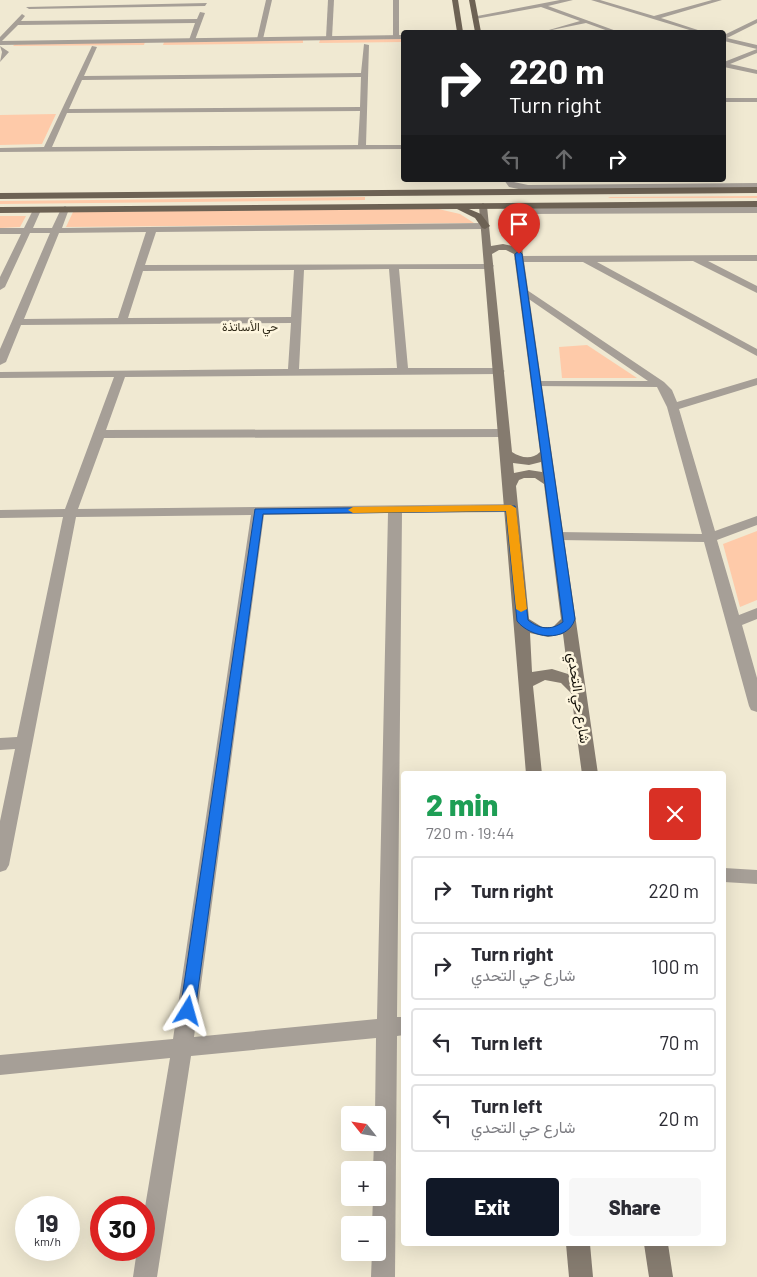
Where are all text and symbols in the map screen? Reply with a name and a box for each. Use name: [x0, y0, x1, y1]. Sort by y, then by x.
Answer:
text: 220 m: [509, 49, 604, 91]
icon: right: [426, 50, 491, 115]
text: Turn right: [509, 91, 602, 117]
icon: left: [497, 145, 525, 173]
icon: ahead: [550, 145, 578, 173]
icon: right: [603, 145, 631, 173]
pin: [498, 203, 540, 254]
icon: arrive: [505, 210, 533, 238]
district label: حي الأساتذة: [222, 319, 278, 337]
street label: شارع حي التحدي: [561, 651, 594, 745]
text: 2 min: [426, 786, 498, 822]
button: close: [649, 788, 701, 840]
text: 720 m · 19:44: [426, 823, 514, 842]
icon: right: [428, 876, 456, 904]
text: Turn right: [471, 879, 553, 902]
text: 220 m: [648, 879, 699, 902]
text: Turn right: [471, 942, 553, 965]
icon: right: [428, 952, 456, 980]
text: 100 m: [651, 955, 699, 978]
text: شارع حي التحدي: [471, 965, 575, 984]
position arrow: [161, 984, 213, 1036]
icon: left: [428, 1028, 456, 1056]
text: Turn left: [471, 1031, 542, 1054]
text: 70 m: [660, 1031, 699, 1054]
text: Turn left: [471, 1094, 542, 1117]
icon: left: [428, 1104, 456, 1132]
north arrow: [341, 1106, 386, 1151]
map controls: [341, 1106, 386, 1261]
text: 20 m: [659, 1107, 699, 1130]
text: شارع حي التحدي: [471, 1117, 575, 1136]
button: +: [341, 1161, 386, 1206]
button: Exit: [426, 1178, 559, 1236]
button: Share: [569, 1178, 701, 1236]
speed limit sign: 30: [90, 1196, 155, 1261]
text: 19: [36, 1207, 59, 1237]
button: −: [341, 1216, 386, 1261]
text: km/h: [34, 1234, 61, 1248]

